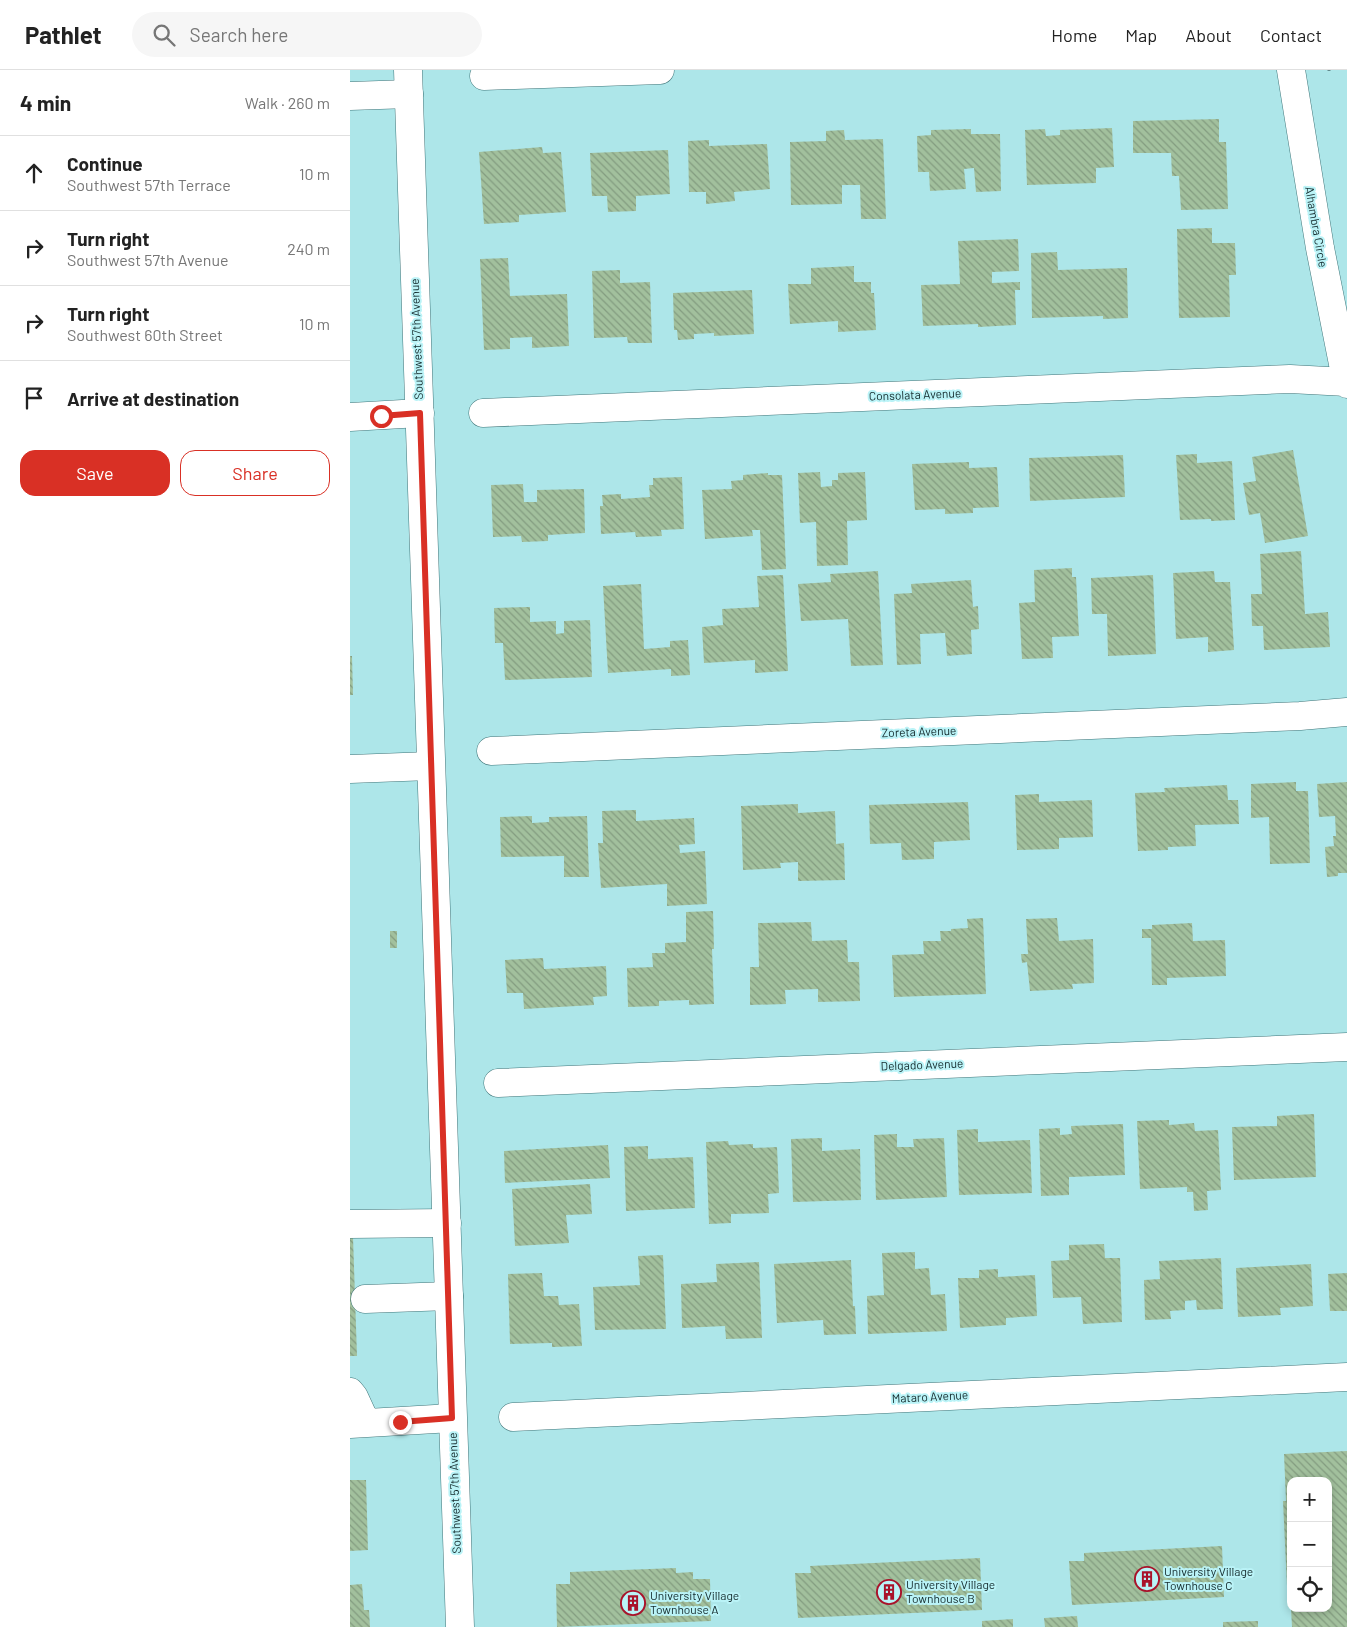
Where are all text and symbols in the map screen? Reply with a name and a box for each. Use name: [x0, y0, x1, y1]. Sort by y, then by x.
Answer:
search box: [132, 12, 482, 57]
text: Pathlet: [25, 20, 102, 49]
icon: search: [150, 21, 178, 49]
text: Search here: [190, 23, 288, 46]
text: Home: [1051, 24, 1097, 46]
text: Map: [1125, 24, 1157, 46]
text: About: [1185, 24, 1232, 46]
text: Contact: [1260, 24, 1322, 46]
text: 4 min: [20, 90, 71, 115]
text: Walk · 260 m: [245, 93, 330, 112]
text: Continue: [67, 152, 143, 175]
icon: ahead: [20, 159, 48, 187]
text: 10 m: [299, 164, 330, 183]
text: Southwest 57th Terrace: [67, 175, 231, 194]
street label: Alhambra Circle: [1303, 185, 1331, 268]
text: Turn right: [67, 227, 149, 250]
icon: right: [20, 234, 48, 262]
text: 240 m: [287, 239, 330, 258]
text: Southwest 57th Avenue: [67, 250, 229, 269]
street label: Southwest 57th Avenue: [407, 278, 425, 400]
text: Turn right: [67, 302, 149, 325]
icon: right: [20, 309, 48, 337]
text: 10 m: [299, 314, 330, 333]
text: Southwest 60th Street: [67, 325, 223, 344]
icon: arrive: [20, 384, 48, 412]
street label: Consolata Avenue: [869, 385, 961, 403]
text: Arrive at destination: [67, 387, 239, 410]
route start: [370, 405, 393, 428]
button: Save: [20, 450, 170, 496]
button: Share: [180, 450, 330, 496]
street label: Zoreta Avenue: [881, 723, 957, 739]
street label: Delgado Avenue: [880, 1056, 964, 1072]
street label: Mataro Avenue: [891, 1387, 969, 1405]
route end: [389, 1411, 412, 1434]
street label: Southwest 57th Avenue: [445, 1432, 463, 1554]
map controls: [1287, 1477, 1332, 1612]
button: +: [1287, 1477, 1332, 1522]
button: −: [1287, 1522, 1332, 1567]
place label: University Village Townhouse C: [1164, 1564, 1253, 1592]
building icon: University Village Townhouse C: [1134, 1566, 1160, 1592]
button: locate: [1287, 1567, 1332, 1612]
place label: University Village Townhouse B: [906, 1577, 995, 1605]
building icon: University Village Townhouse B: [876, 1579, 902, 1605]
place label: University Village Townhouse A: [650, 1588, 739, 1616]
building icon: University Village Townhouse A: [620, 1590, 646, 1616]

